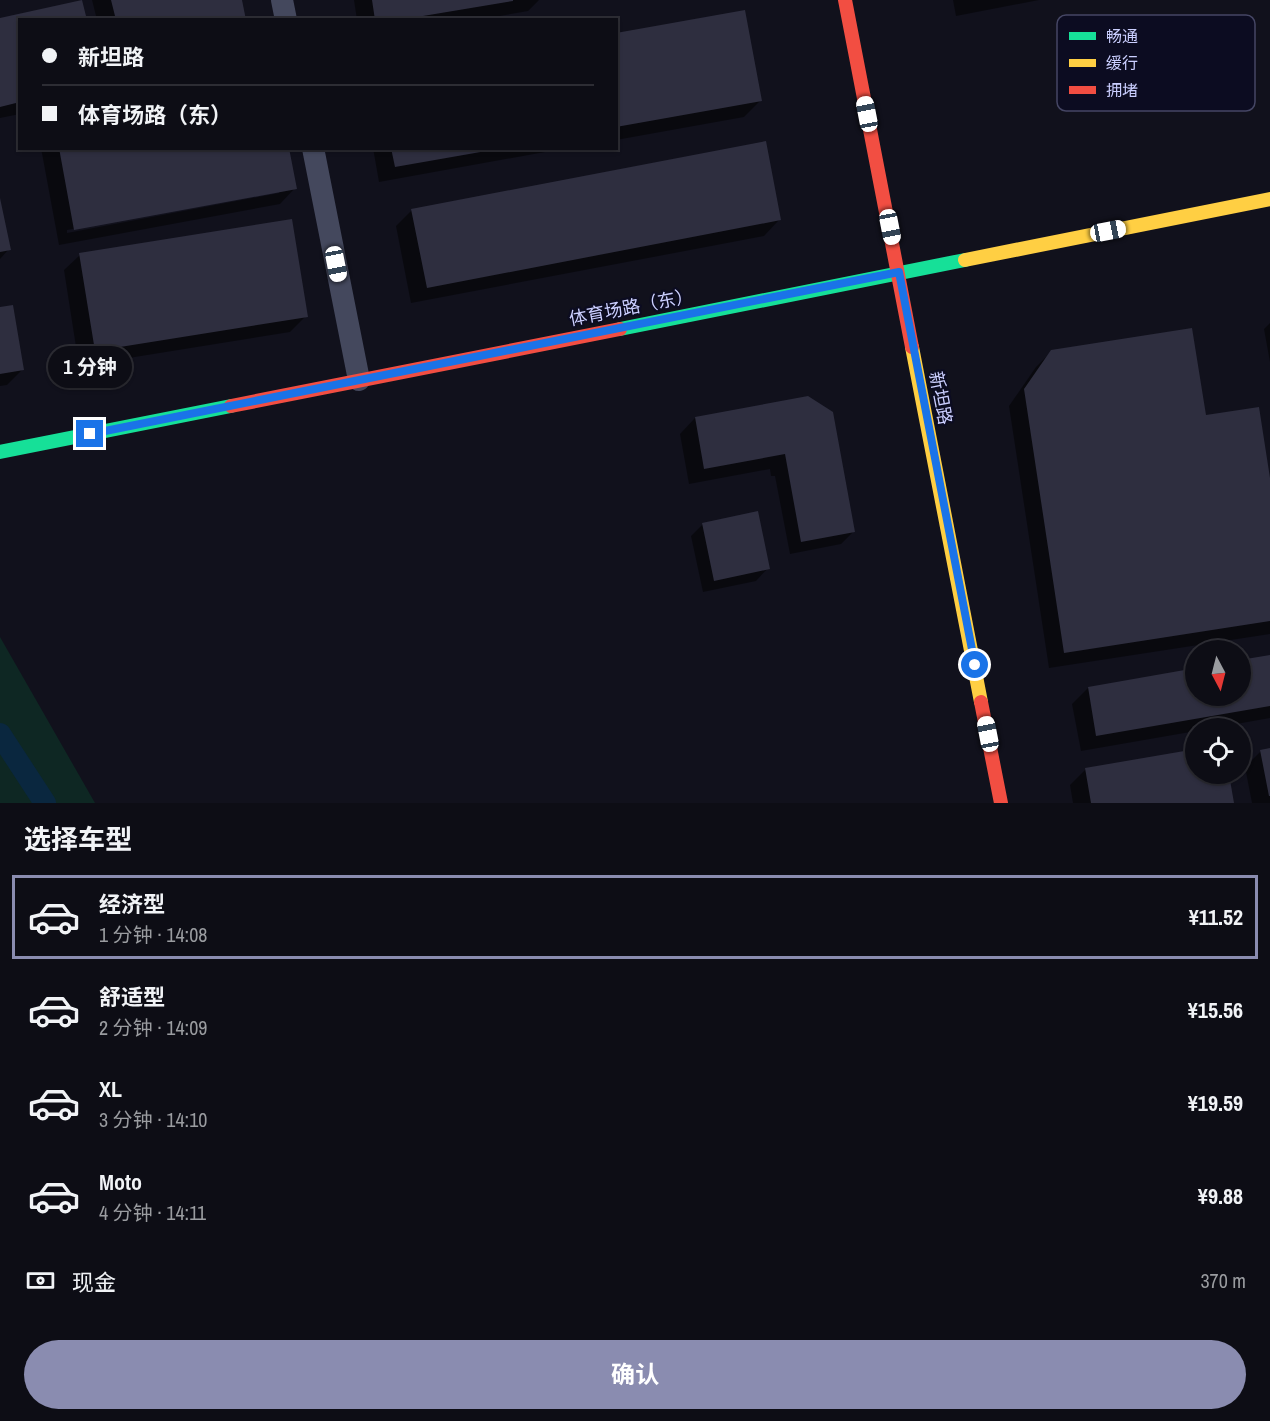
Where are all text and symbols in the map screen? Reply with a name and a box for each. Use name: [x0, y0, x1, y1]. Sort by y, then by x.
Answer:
legend: [1057, 15, 1255, 111]
text: 畅通: [1106, 25, 1138, 47]
text: 新坦路: [78, 42, 144, 72]
text: 缓行: [1106, 52, 1138, 74]
text: 拥堵: [1106, 79, 1138, 101]
car: [855, 95, 879, 133]
text: 体育场路（东）: [78, 100, 232, 130]
car: [878, 208, 902, 246]
car: [1089, 219, 1127, 243]
car: [324, 245, 348, 283]
street label: 体育场路（东）: [567, 283, 695, 331]
callout: 1 分钟: [48, 347, 132, 389]
text: 1 分钟: [63, 353, 117, 380]
street label: 新坦路: [924, 369, 958, 427]
route end: [76, 420, 103, 447]
north arrow: [1185, 640, 1251, 706]
map controls: [1185, 640, 1251, 784]
route start: [961, 651, 988, 678]
car: [976, 715, 1000, 753]
button: locate: [1185, 718, 1251, 784]
text: 选择车型: [24, 821, 132, 857]
text: 经济型: [99, 889, 165, 919]
icon: car: [27, 890, 81, 944]
text: ¥11.52: [1189, 902, 1243, 932]
text: 1 分钟 · 14:08: [99, 921, 207, 948]
text: 舒适型: [99, 982, 165, 1012]
icon: car: [27, 983, 81, 1037]
text: ¥15.56: [1188, 995, 1243, 1025]
text: 2 分钟 · 14:09: [99, 1014, 207, 1041]
text: XL: [99, 1074, 122, 1104]
icon: car: [27, 1076, 81, 1130]
text: ¥19.59: [1188, 1088, 1243, 1118]
text: 3 分钟 · 14:10: [99, 1106, 207, 1133]
text: Moto: [99, 1167, 142, 1197]
icon: car: [27, 1169, 81, 1223]
text: ¥9.88: [1198, 1181, 1243, 1211]
text: 4 分钟 · 14:11: [99, 1199, 206, 1226]
icon: cash: [24, 1264, 57, 1297]
text: 现金: [72, 1267, 116, 1297]
text: 370 m: [1200, 1267, 1246, 1294]
button: 确认: [24, 1340, 1246, 1409]

